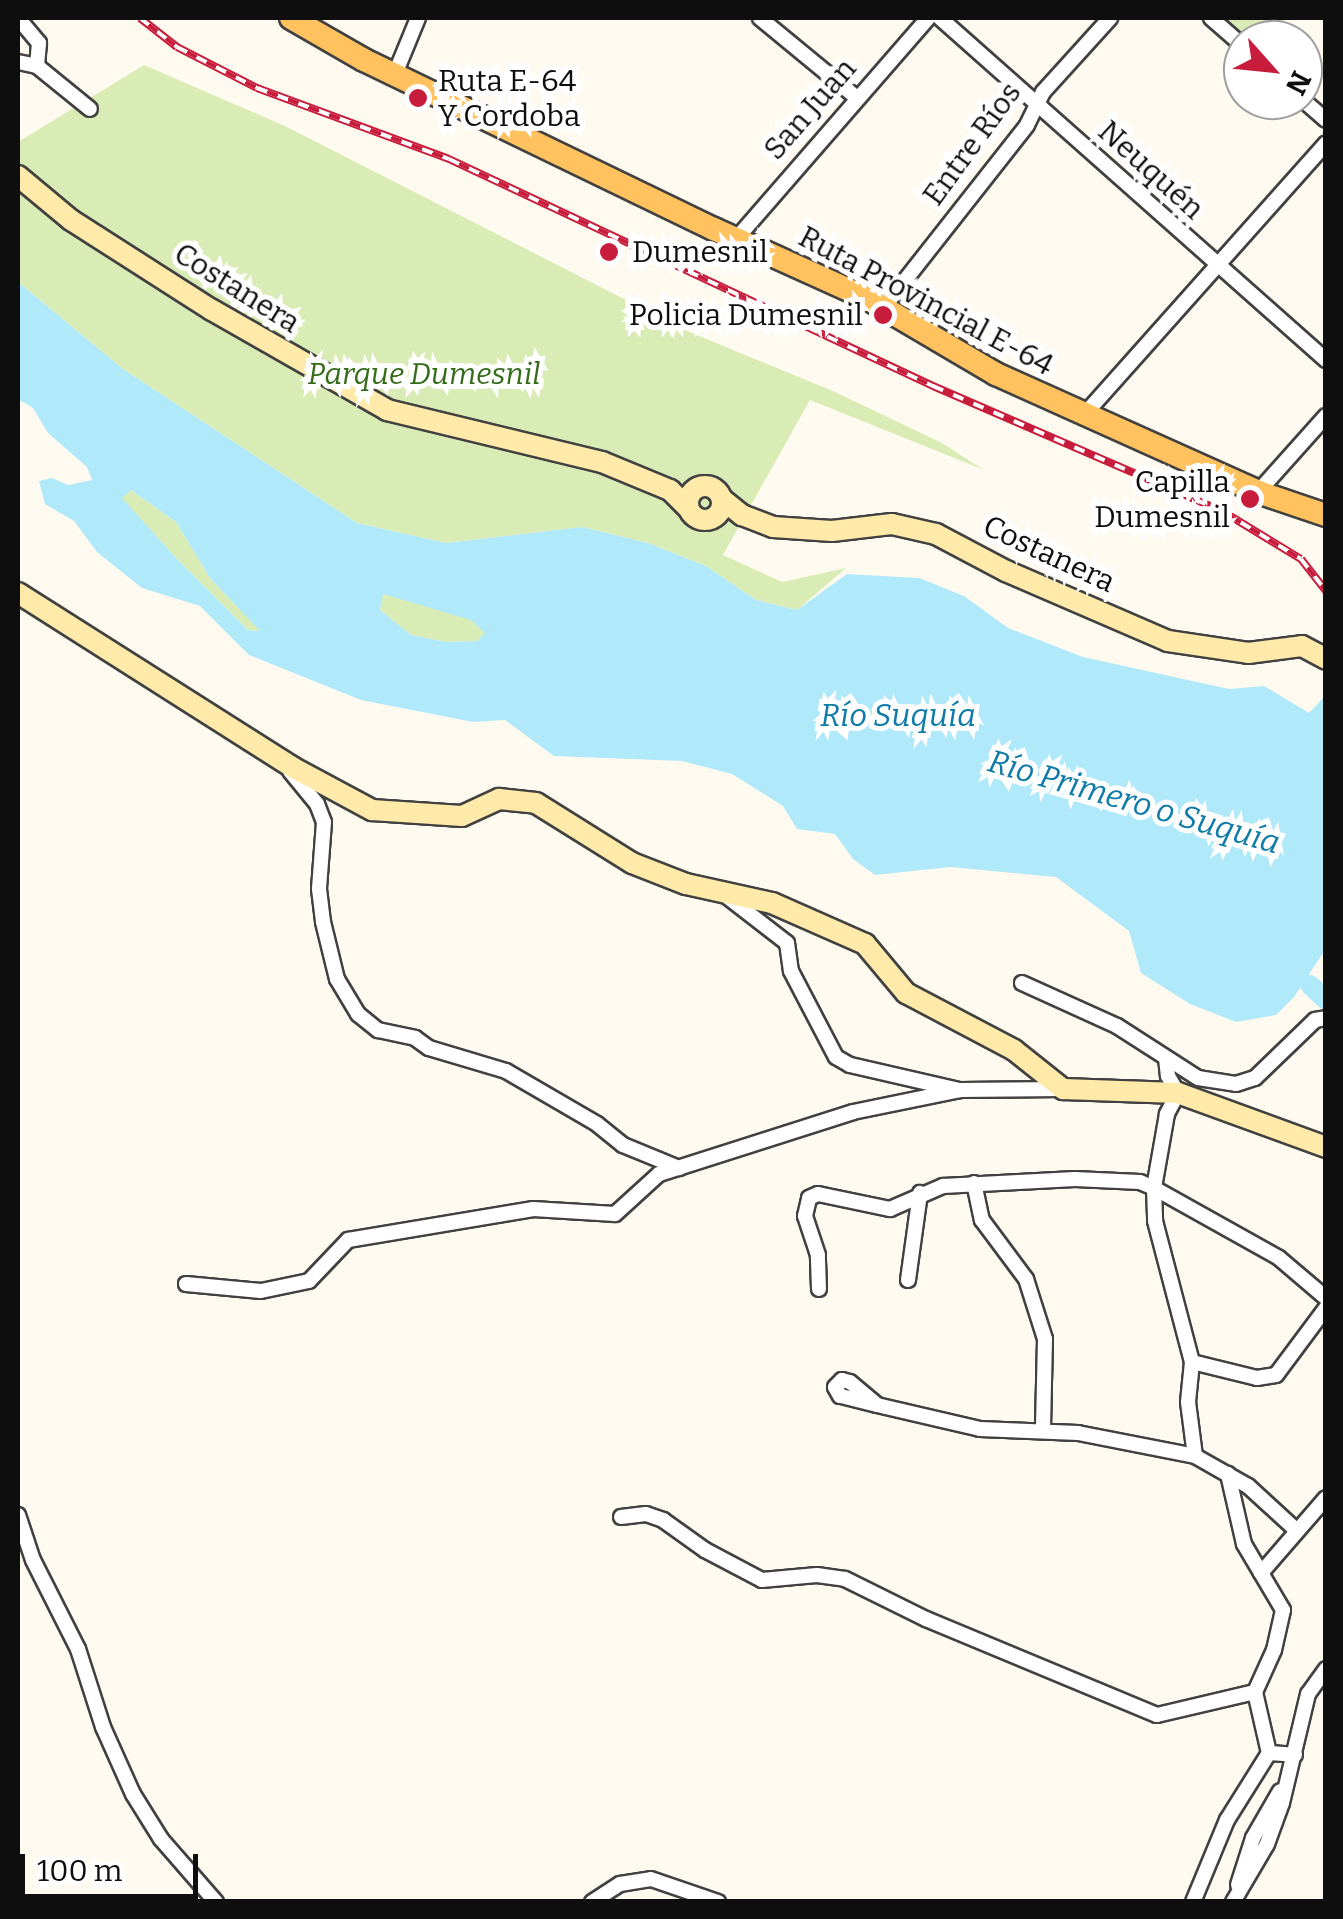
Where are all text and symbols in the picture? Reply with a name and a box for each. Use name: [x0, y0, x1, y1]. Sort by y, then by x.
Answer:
north arrow: [1223, 20, 1323, 120]
street label: San Juan: [756, 51, 864, 167]
place label: Ruta E-64 Y Cordoba: [438, 63, 580, 134]
text: N: [1279, 66, 1318, 100]
street label: Entre Ríos: [915, 76, 1029, 212]
marker: Ruta E-64 Y Cordoba: [407, 87, 429, 109]
street label: Neuquén: [1091, 113, 1211, 227]
street label: Ruta Provincial E-64: [793, 219, 1059, 383]
place label: Dumesnil: [632, 234, 768, 270]
street label: Costanera: [168, 235, 306, 341]
marker: Dumesnil: [596, 239, 622, 265]
place label: Policia Dumesnil: [629, 297, 863, 333]
marker: Policia Dumesnil: [872, 304, 894, 326]
park label: Parque Dumesnil: [308, 356, 540, 392]
place label: Capilla Dumesnil: [1094, 464, 1230, 534]
marker: Capilla Dumesnil: [1239, 488, 1261, 510]
street label: Costanera: [977, 508, 1121, 600]
water label: Río Suquía: [820, 696, 976, 734]
water label: Río Primero o Suquía: [984, 742, 1284, 862]
scale bar: [25, 1834, 202, 1896]
text: 100 m: [37, 1853, 122, 1889]

